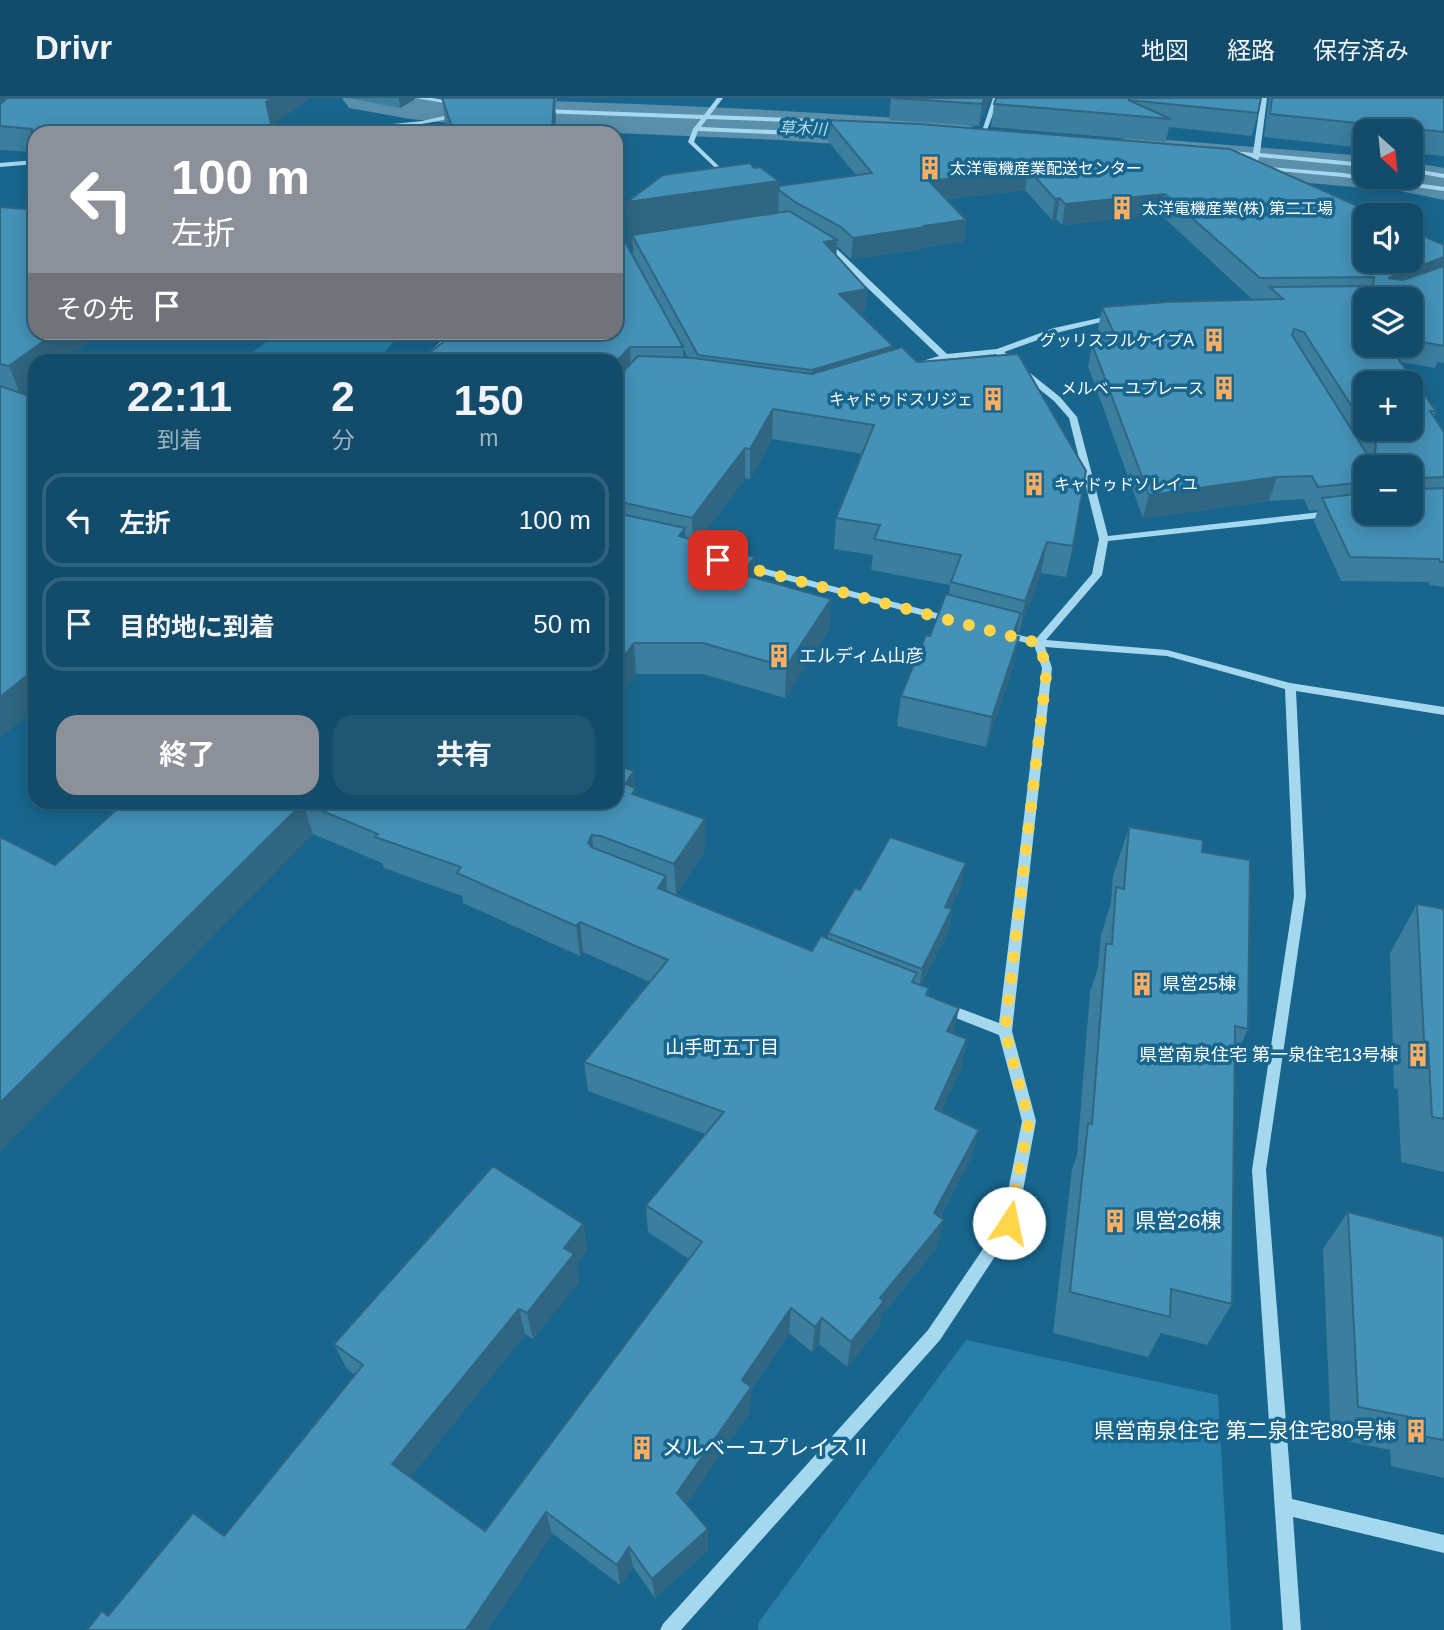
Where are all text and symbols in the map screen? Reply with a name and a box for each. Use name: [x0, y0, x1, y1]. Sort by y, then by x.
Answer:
text: Drivr: [35, 29, 112, 66]
text: 地図: [1141, 37, 1189, 64]
text: 経路: [1227, 37, 1275, 64]
text: 保存済み: [1313, 37, 1409, 64]
water label: 草木川: [779, 119, 829, 138]
north arrow: [1353, 119, 1423, 189]
map controls: [1353, 119, 1423, 525]
text: 100 m: [171, 150, 310, 204]
icon: left: [56, 154, 147, 245]
building icon: 太洋電機産業配送センター: [916, 154, 944, 182]
place label: 太洋電機産業配送センター: [950, 160, 1142, 177]
building icon: 太洋電機産業(株) 第二工場: [1108, 194, 1136, 222]
place label: 太洋電機産業(株) 第二工場: [1142, 200, 1333, 217]
button: sound: [1353, 203, 1423, 273]
text: 左折: [171, 215, 235, 251]
icon: arrive: [148, 287, 186, 325]
button: layers: [1353, 287, 1423, 357]
text: その先: [56, 294, 134, 324]
building icon: グッリスフルケイプA: [1200, 326, 1228, 354]
place label: グッリスフルケイプA: [1040, 332, 1194, 349]
button: +: [1353, 371, 1423, 441]
text: 22:11: [127, 373, 232, 420]
text: 2: [331, 373, 355, 420]
building icon: メルベーユプレース: [1210, 374, 1238, 402]
text: 150: [454, 377, 524, 424]
place label: メルベーユプレース: [1061, 380, 1204, 397]
building icon: キャドゥドスリジェ: [979, 385, 1007, 413]
place label: キャドゥドスリジェ: [829, 391, 973, 408]
text: m: [479, 425, 498, 451]
text: 到着: [157, 427, 203, 453]
text: 分: [332, 427, 355, 453]
button: −: [1353, 455, 1423, 525]
building icon: キャドゥドソレイユ: [1020, 470, 1048, 498]
place label: キャドゥドソレイユ: [1054, 476, 1198, 493]
icon: left: [60, 501, 98, 539]
text: 100 m: [519, 505, 591, 535]
text: 左折: [119, 508, 171, 538]
pin: [688, 530, 748, 590]
icon: arrive: [699, 541, 737, 579]
icon: arrive: [60, 605, 98, 643]
text: 50 m: [533, 609, 591, 639]
text: 目的地に到着: [119, 612, 275, 642]
building icon: エルディム山彦: [765, 642, 793, 670]
place label: エルディム山彦: [799, 646, 924, 666]
button: 終了: [56, 715, 319, 795]
button: 共有: [333, 715, 595, 795]
building icon: 県営25棟: [1128, 970, 1156, 998]
place label: 県営25棟: [1162, 974, 1236, 994]
district label: 山手町五丁目: [665, 1037, 779, 1058]
building icon: 県営南泉住宅 第一泉住宅13号棟: [1404, 1041, 1432, 1069]
place label: 県営南泉住宅 第一泉住宅13号棟: [1139, 1045, 1398, 1065]
position arrow: [972, 1186, 1046, 1260]
building icon: 県営26棟: [1101, 1207, 1129, 1235]
place label: 県営26棟: [1135, 1209, 1221, 1232]
building icon: 県営南泉住宅 第二泉住宅80号棟: [1402, 1417, 1430, 1445]
place label: 県営南泉住宅 第二泉住宅80号棟: [1094, 1419, 1396, 1442]
building icon: メルベーユプレイスⅡ: [628, 1434, 656, 1462]
place label: メルベーユプレイスⅡ: [662, 1436, 871, 1459]

